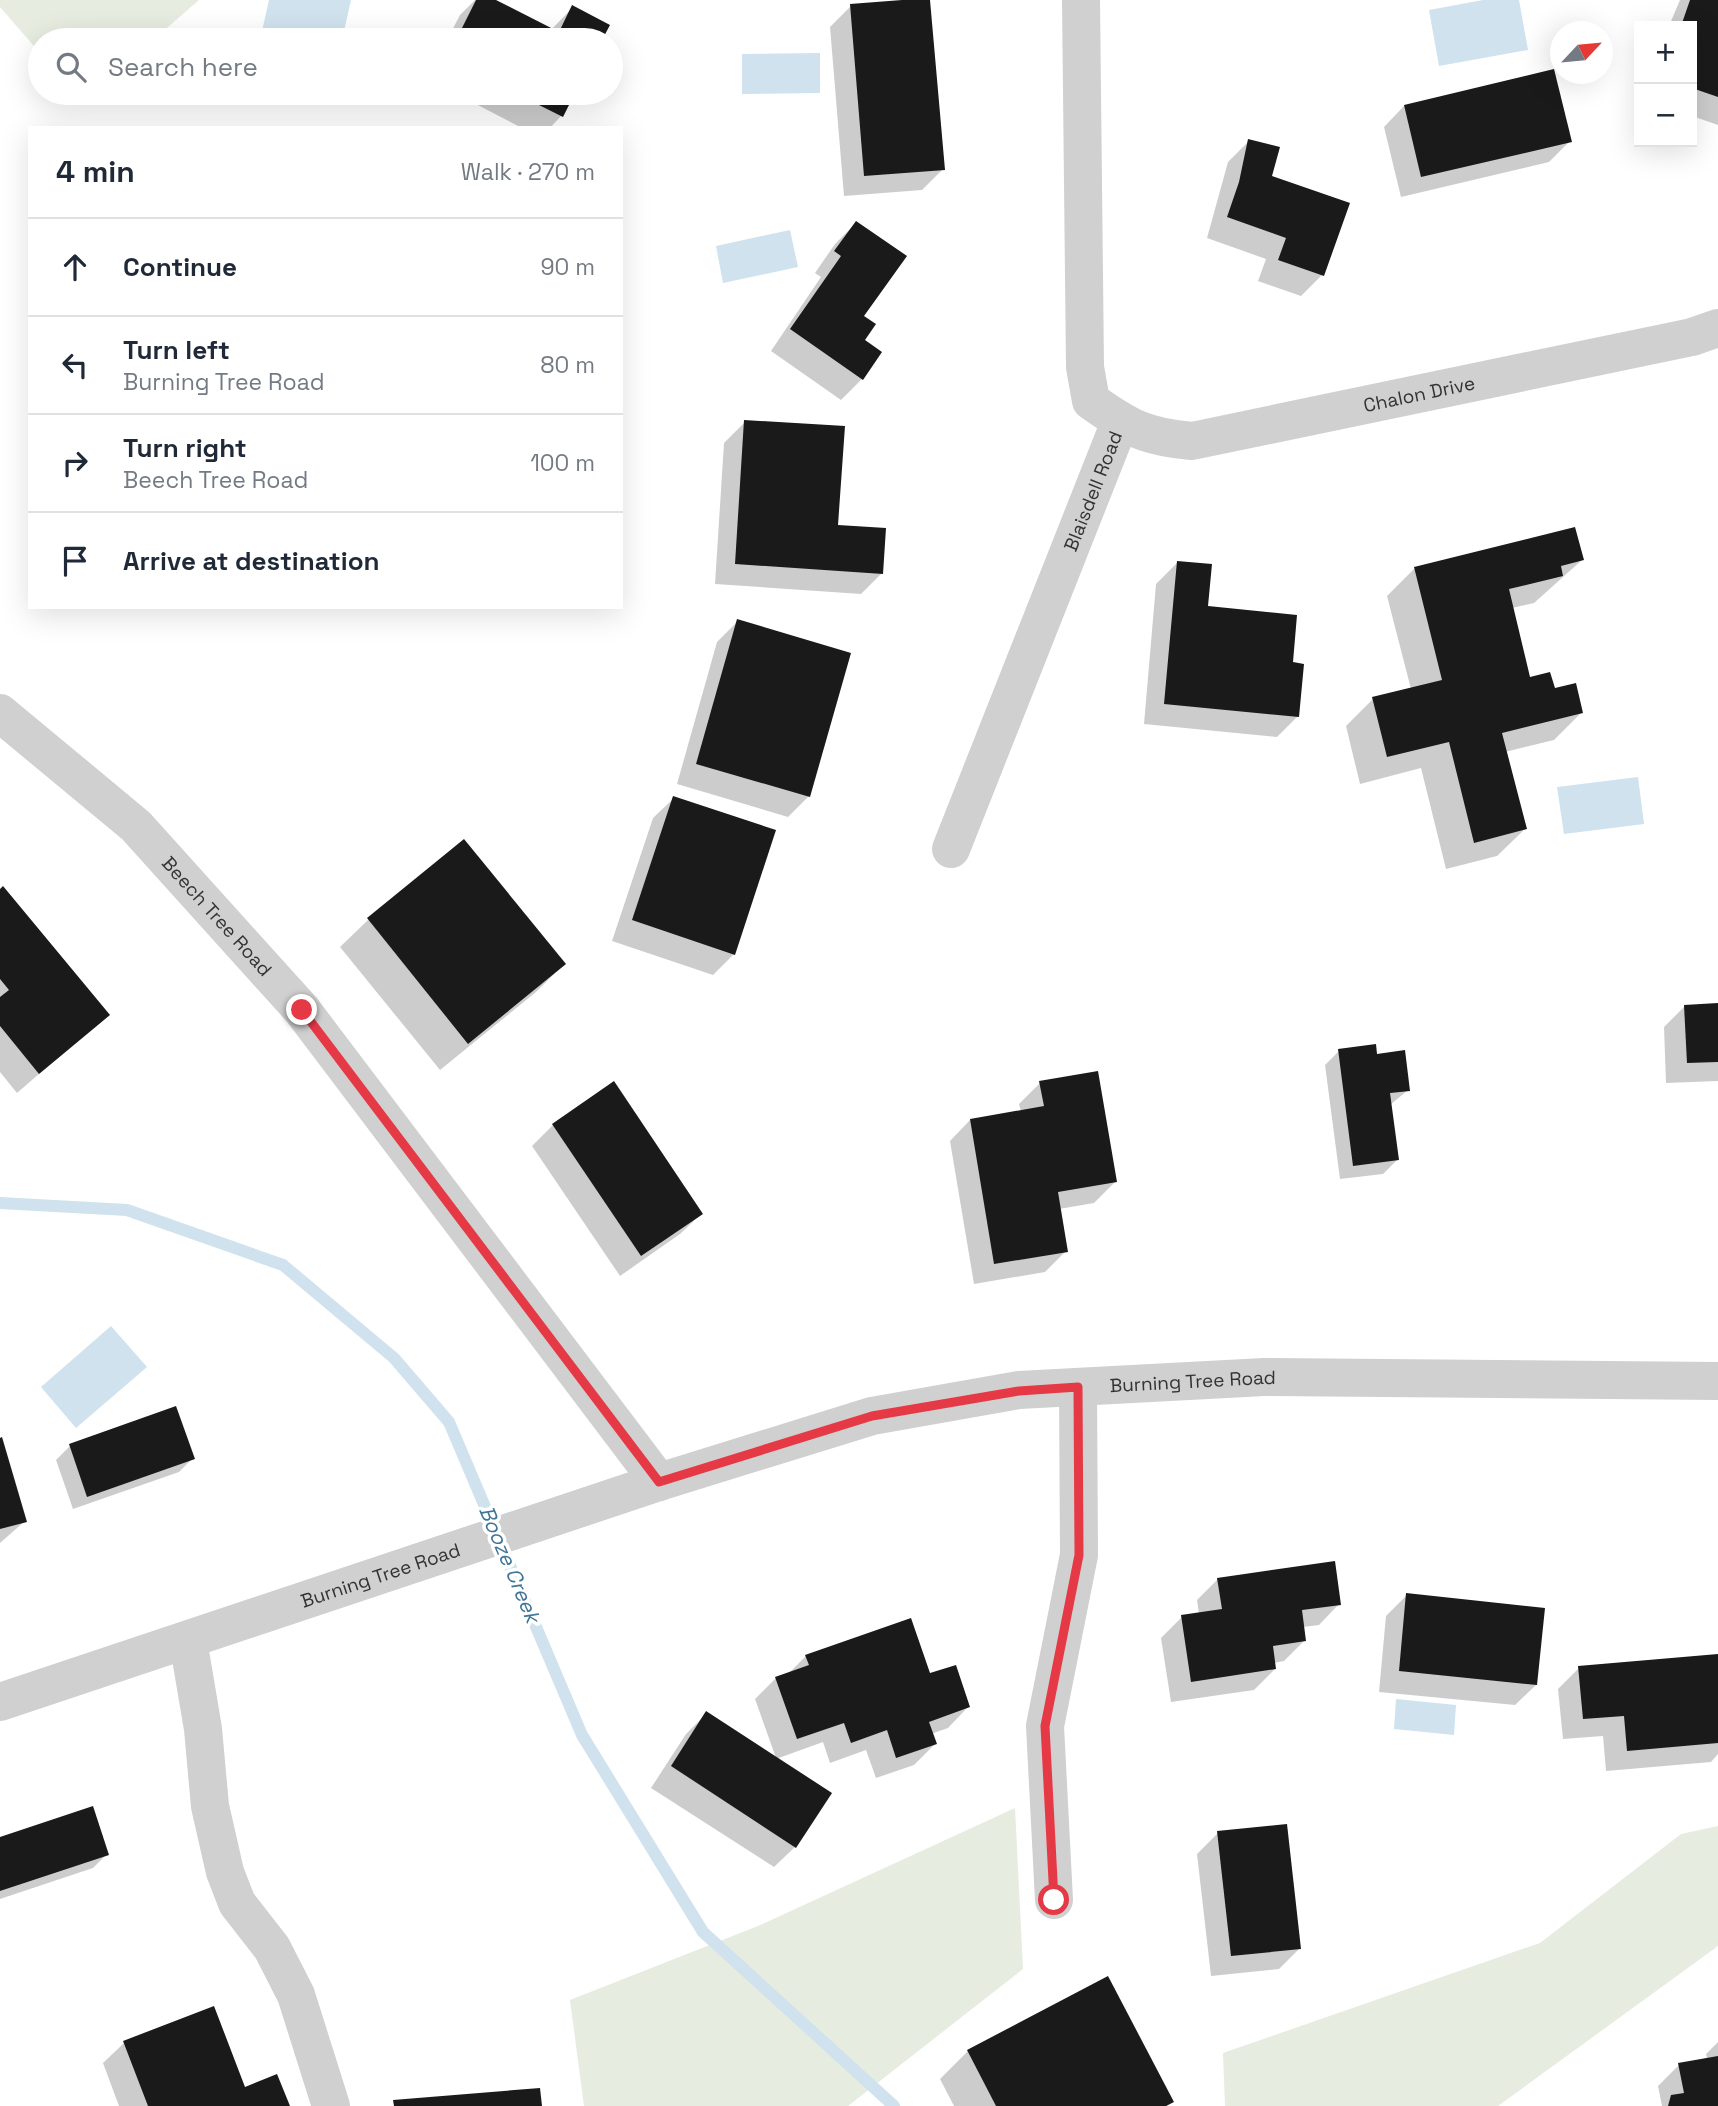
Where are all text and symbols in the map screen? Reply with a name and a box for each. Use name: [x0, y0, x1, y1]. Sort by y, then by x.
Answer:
north arrow: [1550, 21, 1613, 84]
map controls: [1634, 21, 1697, 147]
button: +: [1634, 21, 1697, 84]
search box: [28, 28, 623, 105]
icon: search: [52, 48, 90, 86]
text: Search here: [108, 50, 258, 84]
button: −: [1634, 84, 1697, 147]
text: 4 min: [56, 152, 135, 191]
text: Walk · 270 m: [461, 157, 595, 187]
icon: ahead: [56, 248, 94, 286]
text: Continue: [123, 250, 237, 284]
text: 90 m: [540, 252, 595, 282]
text: Turn left: [123, 333, 230, 367]
icon: left: [56, 346, 94, 384]
text: 80 m: [540, 350, 595, 380]
text: Burning Tree Road: [123, 367, 325, 397]
street label: Chalon Drive: [1361, 370, 1477, 418]
street label: Blaisdell Road: [1058, 427, 1128, 555]
text: Turn right: [123, 431, 247, 465]
icon: right: [56, 444, 94, 482]
text: 100 m: [530, 448, 595, 478]
text: Beech Tree Road: [123, 465, 308, 495]
icon: arrive: [56, 542, 94, 580]
text: Arrive at destination: [123, 544, 380, 578]
street label: Beech Tree Road: [157, 851, 278, 981]
route end: [286, 994, 317, 1025]
street label: Burning Tree Road: [1109, 1364, 1276, 1398]
water label: Booze Creek: [473, 1501, 548, 1629]
street label: Burning Tree Road: [297, 1537, 463, 1613]
route start: [1038, 1884, 1069, 1915]

